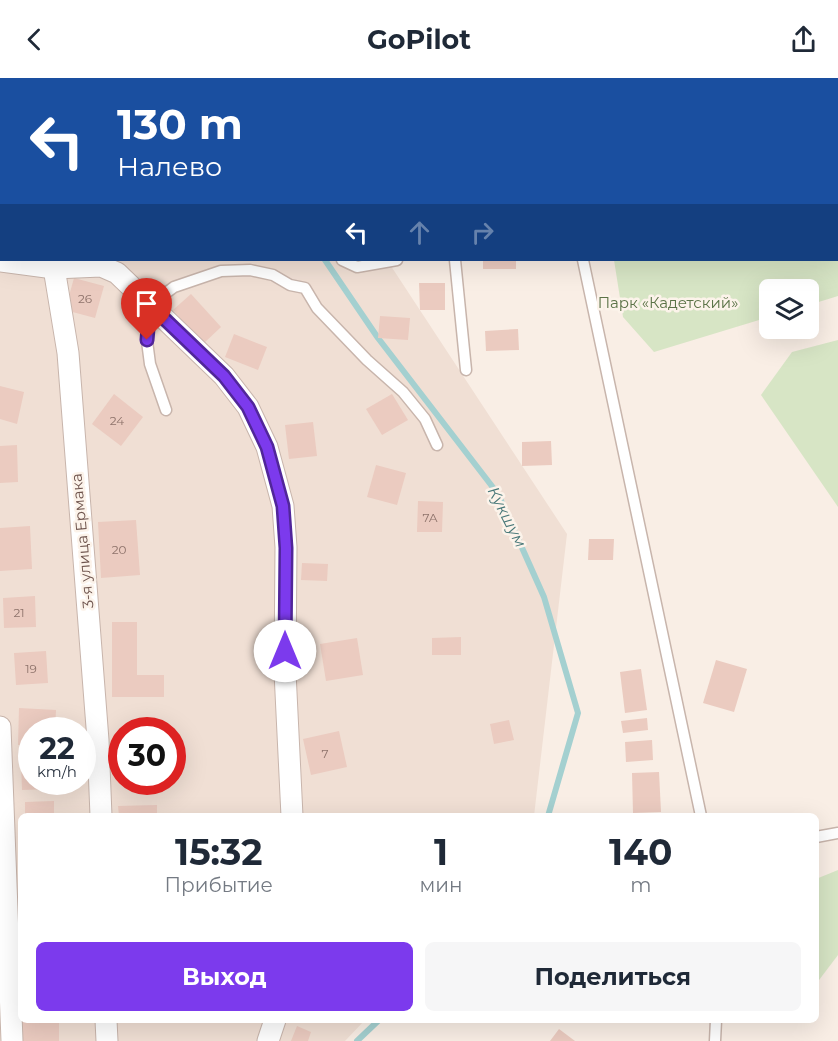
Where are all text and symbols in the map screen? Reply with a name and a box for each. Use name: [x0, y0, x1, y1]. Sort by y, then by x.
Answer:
icon: back: [18, 23, 51, 56]
text: GoPilot: [367, 23, 471, 56]
icon: share: [787, 23, 820, 56]
text: 130 m: [117, 98, 243, 150]
icon: left: [18, 102, 96, 180]
text: Налево: [117, 150, 222, 183]
icon: left: [340, 216, 373, 249]
icon: ahead: [403, 216, 436, 249]
icon: right: [466, 216, 499, 249]
pin: [121, 278, 172, 340]
map controls: [759, 279, 819, 339]
button: layers: [759, 279, 819, 339]
icon: arrive: [130, 287, 163, 320]
house number: 26: [78, 291, 92, 306]
park label: Парк «Кадетский»: [598, 293, 738, 312]
house number: 24: [110, 413, 124, 428]
street label: 3-я улица Ермака: [67, 473, 97, 609]
water label: Кукшум: [484, 484, 530, 550]
house number: 7А: [422, 510, 438, 525]
house number: 20: [112, 542, 126, 557]
house number: 21: [13, 605, 25, 620]
position arrow: [253, 619, 317, 683]
house number: 19: [25, 661, 37, 676]
speed limit sign: 30: [108, 717, 186, 795]
text: 22: [39, 730, 75, 767]
house number: 7: [321, 746, 329, 761]
text: km/h: [37, 762, 77, 781]
text: 15:32: [175, 830, 262, 874]
text: 1: [434, 830, 448, 874]
text: 140: [609, 830, 672, 874]
text: Прибытие: [165, 873, 273, 897]
text: мин: [419, 873, 463, 897]
text: m: [630, 873, 651, 897]
button: Выход: [36, 942, 413, 1011]
button: Поделиться: [425, 942, 801, 1011]

